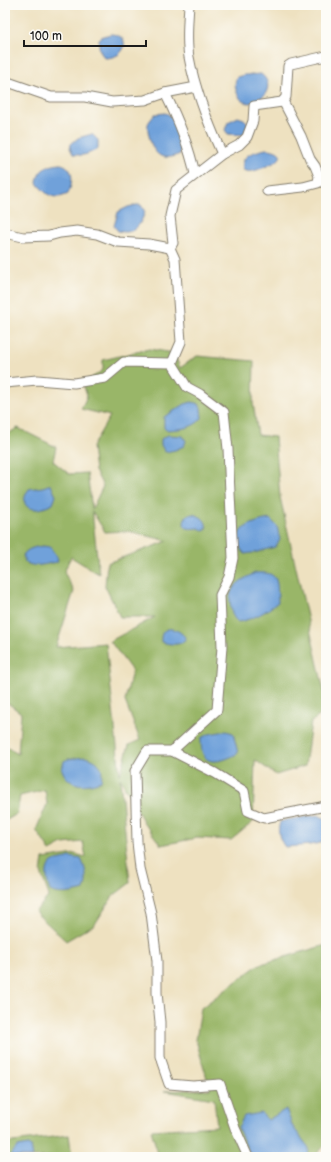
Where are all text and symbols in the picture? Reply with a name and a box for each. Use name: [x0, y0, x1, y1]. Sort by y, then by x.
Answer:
scale bar: [24, 22, 146, 48]
text: 100 m: [30, 29, 62, 44]

